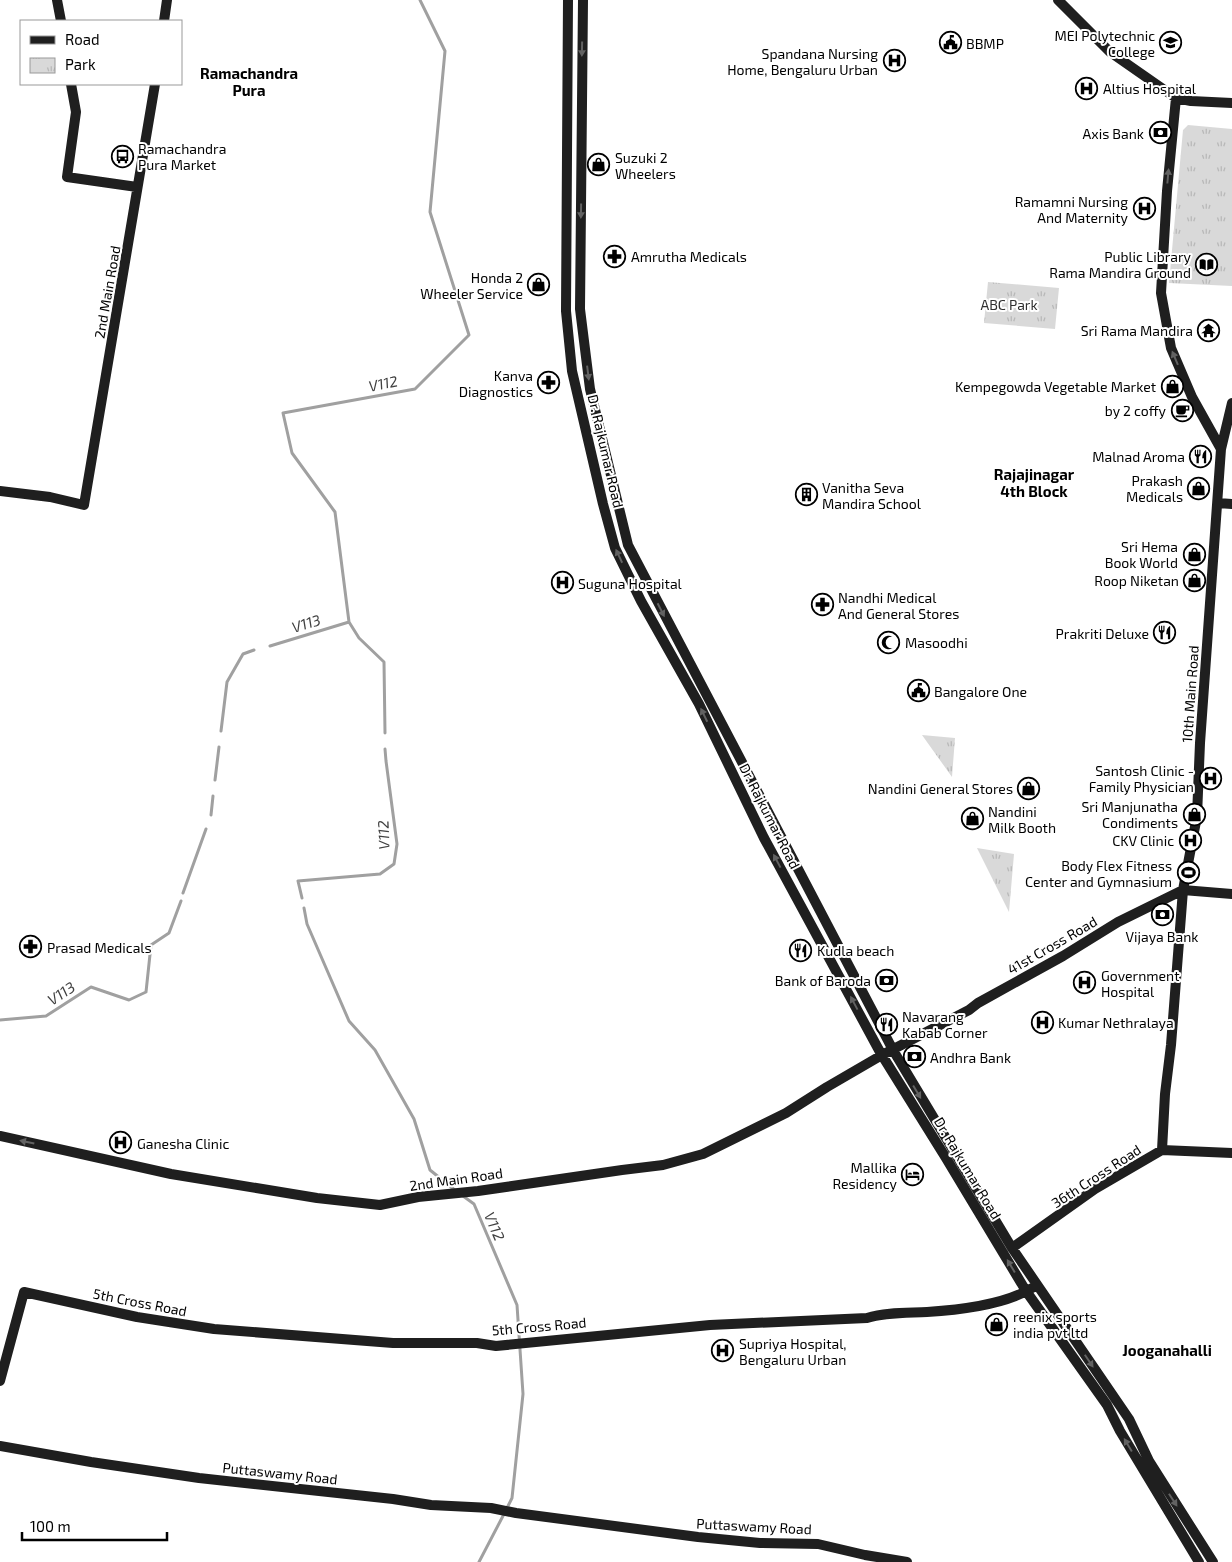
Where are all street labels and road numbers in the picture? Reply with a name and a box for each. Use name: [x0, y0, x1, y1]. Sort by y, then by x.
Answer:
street label: 2nd Main Road: [90, 244, 124, 340]
street label: Dr. Rajkumar Road: [585, 393, 627, 509]
street label: 10th Main Road: [1178, 645, 1202, 743]
street label: Dr. Rajkumar Road: [736, 760, 804, 872]
street label: 41st Cross Road: [1004, 912, 1100, 978]
street label: Dr. Rajkumar Road: [931, 1114, 1005, 1222]
street label: 36th Cross Road: [1048, 1141, 1144, 1211]
street label: 2nd Main Road: [408, 1164, 504, 1194]
street label: 5th Cross Road: [92, 1285, 188, 1319]
street label: 5th Cross Road: [491, 1313, 587, 1339]
street label: Puttaswamy Road: [222, 1459, 338, 1487]
street label: Puttaswamy Road: [696, 1514, 812, 1538]

